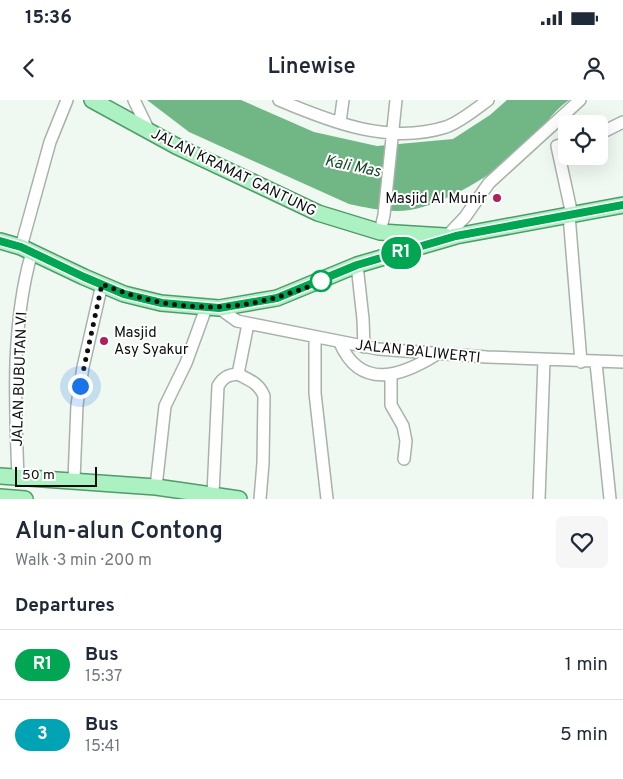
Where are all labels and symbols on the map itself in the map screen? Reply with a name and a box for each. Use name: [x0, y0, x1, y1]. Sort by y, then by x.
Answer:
street label: JALAN KRAMAT GANTUNG: [147, 125, 319, 222]
water label: Kali Mas: [323, 151, 383, 183]
place label: Masjid Al Munir: [385, 190, 487, 209]
marker: Masjid Al Munir: [491, 192, 503, 204]
line badge: R1: [378, 237, 424, 269]
unlabelled marker: [310, 270, 332, 292]
street label: JALAN BUBUTAN VI: [9, 311, 32, 447]
place label: Masjid Asy Syakur: [114, 324, 189, 360]
marker: Masjid Asy Syakur: [98, 335, 110, 347]
street label: JALAN BALIWERTI: [354, 336, 481, 369]
your location: [68, 374, 93, 399]
scale bar: [15, 464, 98, 487]

